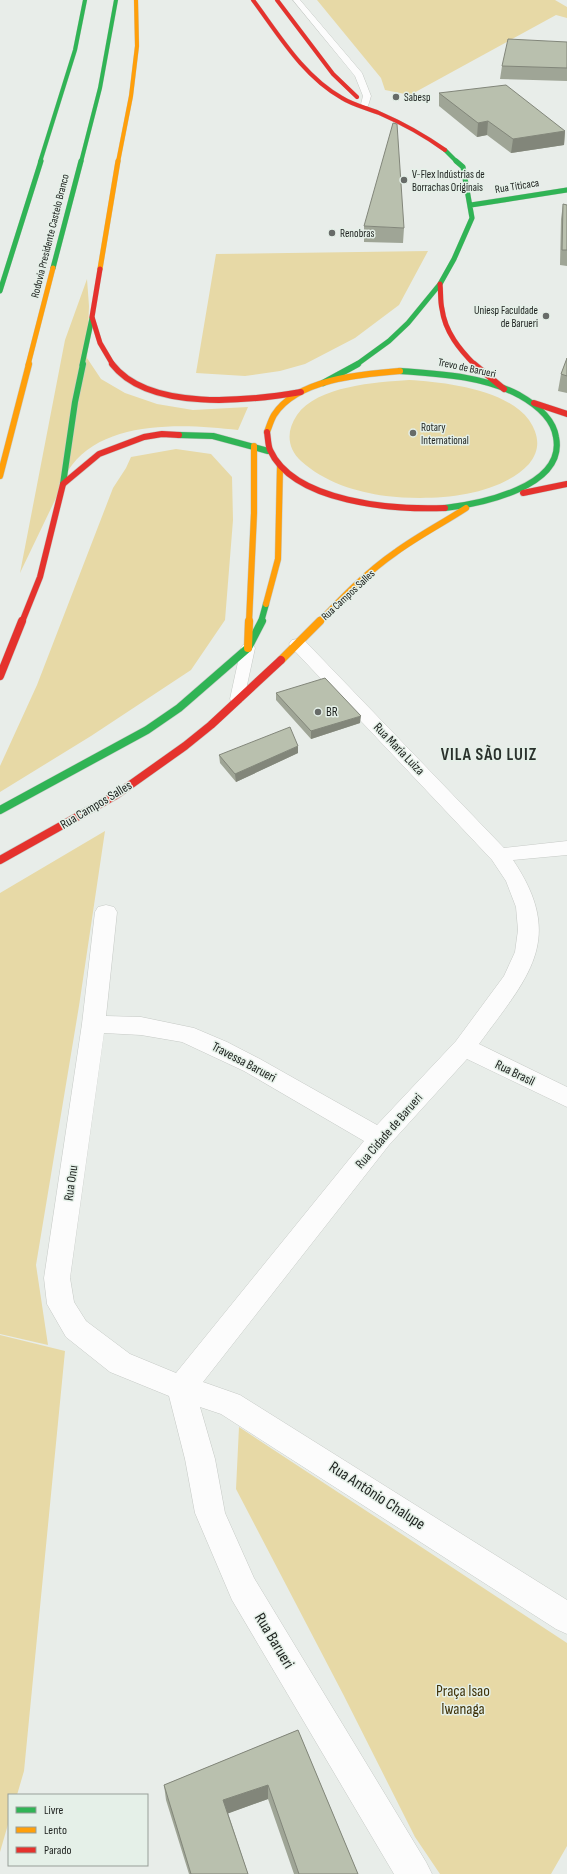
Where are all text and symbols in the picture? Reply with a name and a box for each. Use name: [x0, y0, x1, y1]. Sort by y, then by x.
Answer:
place label: Sabesp: [404, 91, 430, 104]
marker: Sabesp: [391, 92, 401, 102]
place label: V-Flex Indústrias de Borrachas Originais: [412, 168, 485, 194]
street label: Rodovia Presidente Castelo Branco: [28, 172, 72, 299]
marker: V-Flex Indústrias de Borrachas Originais: [399, 175, 409, 185]
street label: Rua Titicaca: [494, 176, 540, 196]
place label: Renobras: [340, 227, 374, 240]
marker: Renobras: [327, 228, 337, 238]
place label: Uniesp Faculdade de Barueri: [474, 304, 538, 330]
marker: Uniesp Faculdade de Barueri: [541, 311, 551, 321]
street label: Trevo de Barueri: [437, 356, 497, 380]
place label: Rotary International: [421, 421, 469, 447]
marker: Rotary International: [408, 428, 418, 438]
street label: Rua Campos Salles: [319, 567, 377, 623]
place label: BR: [326, 704, 338, 720]
marker: BR: [313, 707, 323, 717]
street label: Rua Maria Luiza: [370, 719, 428, 779]
district label: VILA SÃO LUIZ: [441, 744, 537, 765]
street label: Rua Campos Salles: [57, 777, 135, 833]
street label: Travessa Barueri: [209, 1038, 279, 1086]
street label: Rua Brasil: [492, 1057, 538, 1089]
street label: Rua Cidade de Barueri: [352, 1090, 426, 1172]
street label: Rua Onu: [61, 1164, 81, 1202]
street label: Rua Antônio Chalupe: [325, 1458, 429, 1534]
street label: Rua Barueri: [250, 1610, 298, 1672]
park label: Praça Isao Iwanaga: [436, 1682, 490, 1719]
legend: [8, 1794, 148, 1866]
text: Livre: [44, 1803, 64, 1818]
text: Lento: [44, 1823, 67, 1838]
text: Parado: [44, 1843, 71, 1858]

